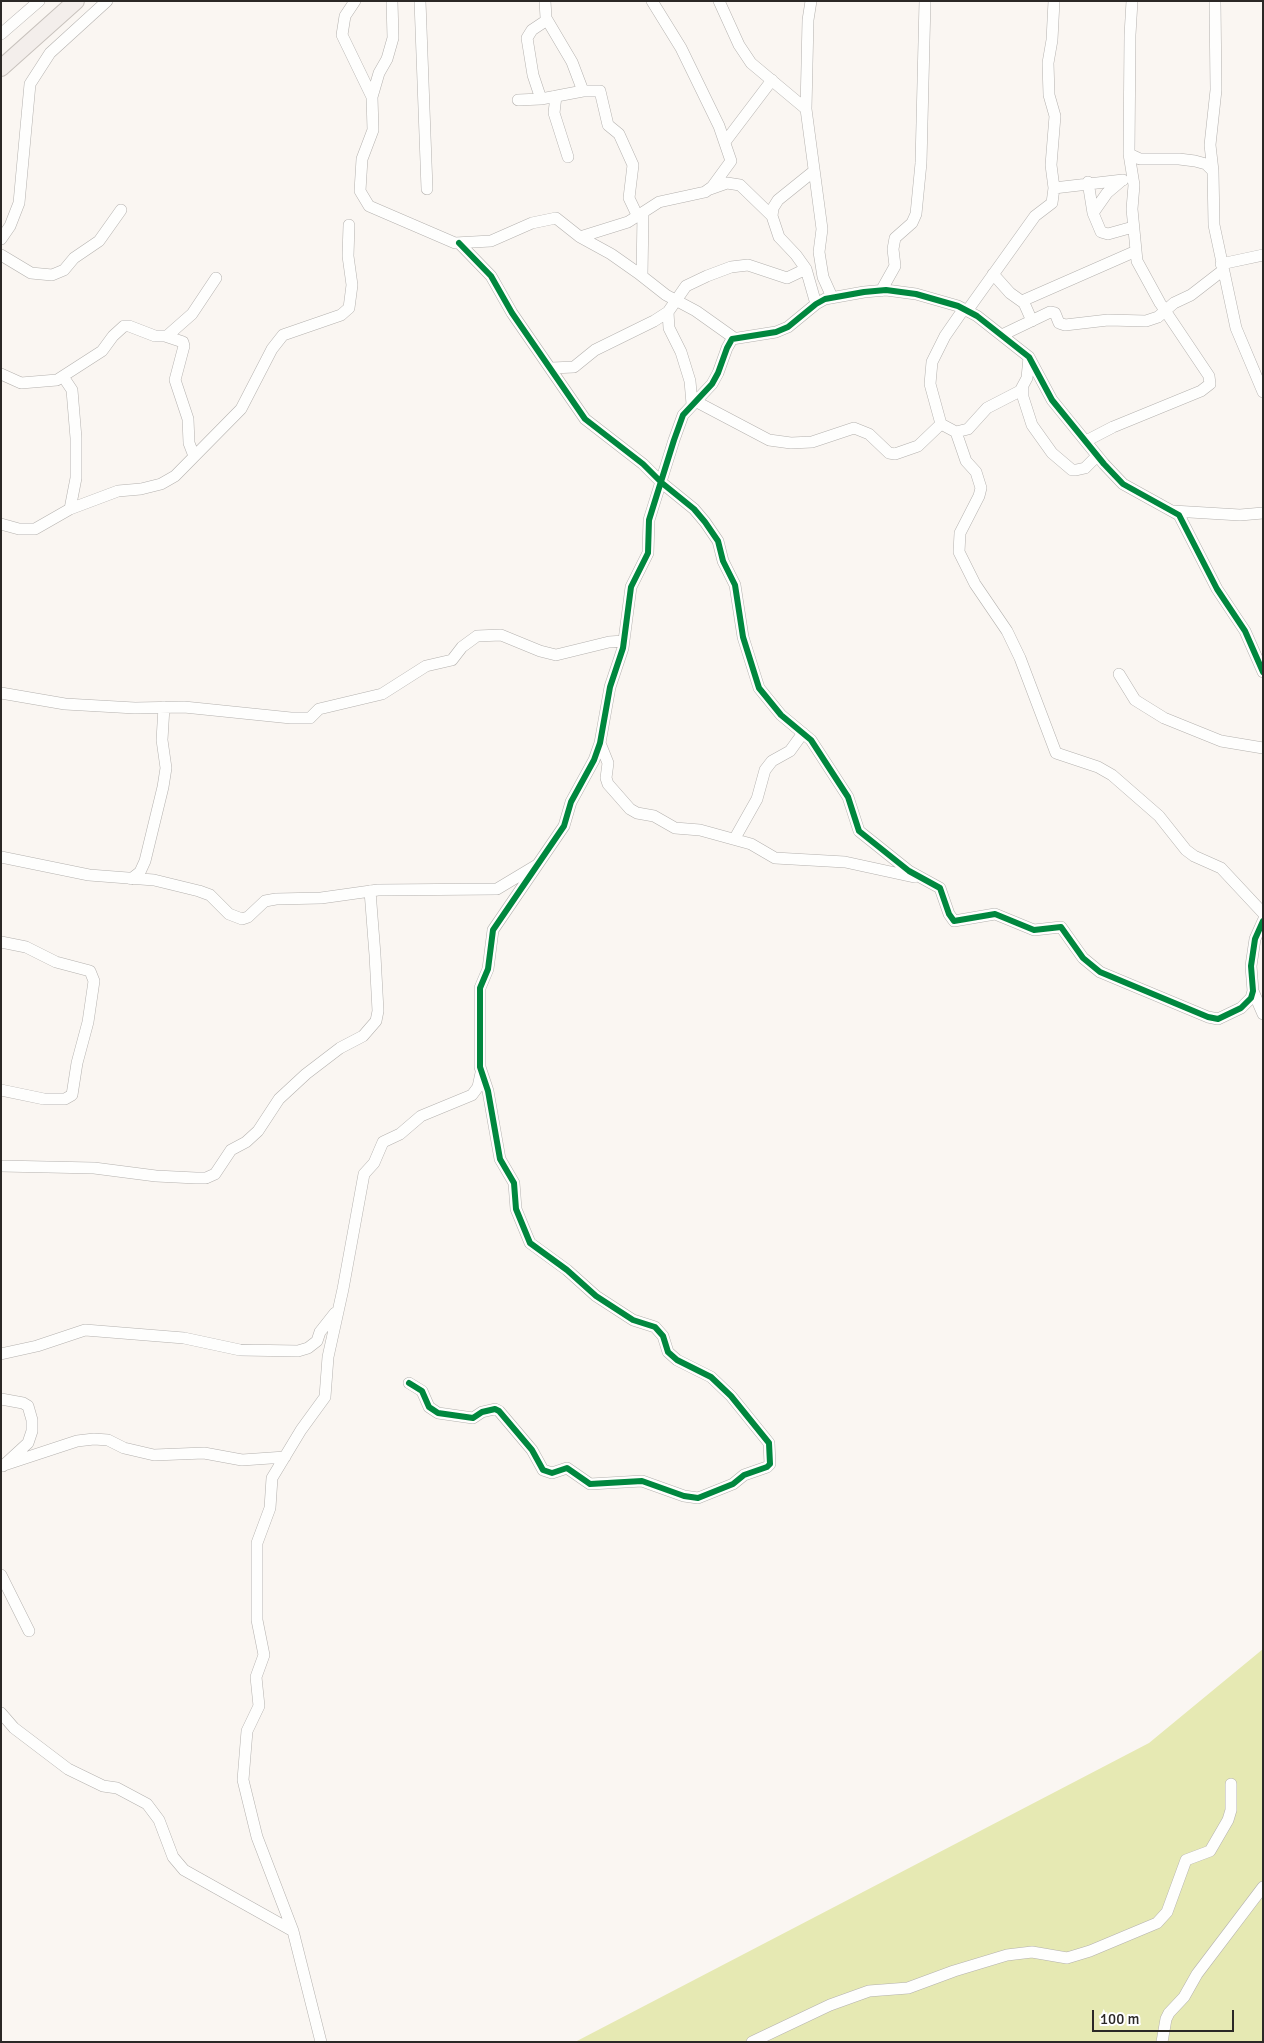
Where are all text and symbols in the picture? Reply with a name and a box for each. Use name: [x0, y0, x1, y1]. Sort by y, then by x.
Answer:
scale bar: [1094, 2000, 1236, 2032]
text: 100 m: [1100, 2010, 1140, 2028]

